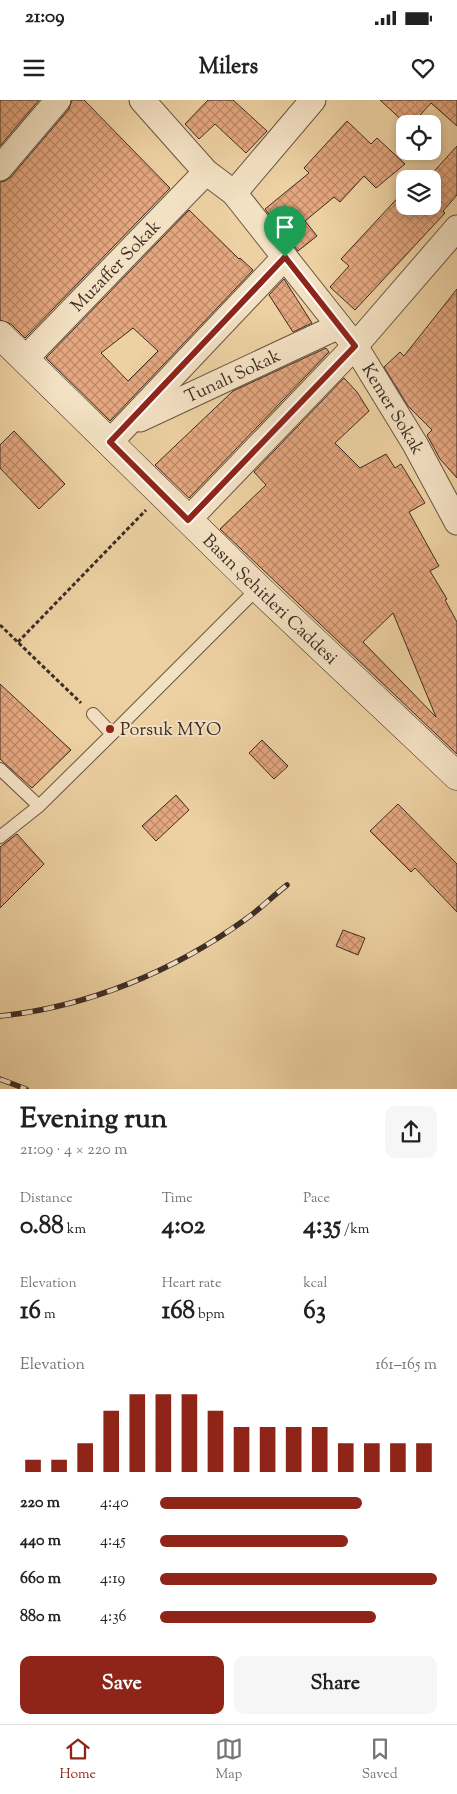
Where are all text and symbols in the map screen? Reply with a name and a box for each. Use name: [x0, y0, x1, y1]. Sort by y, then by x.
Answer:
text: 21:09: [25, 4, 64, 31]
text: Milers: [199, 52, 258, 84]
icon: menu: [20, 54, 48, 82]
icon: heart: [409, 54, 437, 82]
map controls: [396, 115, 441, 215]
button: locate: [396, 115, 441, 160]
button: layers: [396, 170, 441, 215]
pin: [264, 206, 306, 257]
icon: arrive: [271, 213, 299, 241]
street label: Muzaffer Sokak: [66, 215, 168, 319]
street label: Tunalı Sokak: [181, 344, 286, 411]
street label: Kemer Sokak: [354, 359, 430, 460]
street label: Basın Şehitleri Caddesi: [195, 529, 343, 672]
place label: Porsuk MYO: [120, 718, 221, 744]
marker: Porsuk MYO: [104, 723, 116, 735]
text: Evening run: [20, 1100, 167, 1140]
button: share: [385, 1106, 437, 1158]
text: 21:09 · 4 × 220 m: [20, 1139, 127, 1162]
text: Distance: [20, 1189, 73, 1209]
text: Time: [162, 1189, 193, 1209]
text: Pace: [303, 1189, 330, 1209]
text: 0.88: [20, 1209, 64, 1245]
text: 4:02: [162, 1209, 205, 1245]
text: 4:35: [303, 1209, 341, 1245]
text: km: [64, 1220, 86, 1240]
text: /km: [341, 1220, 369, 1240]
text: Elevation: [20, 1274, 77, 1294]
text: Heart rate: [162, 1274, 221, 1294]
text: kcal: [303, 1274, 327, 1294]
text: 16: [20, 1294, 41, 1330]
text: 168: [162, 1294, 195, 1330]
text: 63: [303, 1294, 326, 1330]
text: m: [41, 1305, 56, 1325]
text: bpm: [195, 1305, 225, 1325]
text: Elevation: [20, 1354, 85, 1377]
text: 161–165 m: [375, 1354, 437, 1377]
text: 220 m: [20, 1492, 60, 1515]
text: 4:40: [100, 1492, 129, 1515]
text: 440 m: [20, 1530, 61, 1553]
text: 4:45: [100, 1530, 126, 1553]
text: 660 m: [20, 1568, 61, 1591]
text: 4:19: [100, 1568, 125, 1591]
text: 880 m: [20, 1606, 61, 1629]
text: 4:36: [100, 1606, 127, 1629]
button: Save: [20, 1656, 224, 1714]
button: Share: [234, 1656, 437, 1714]
tab: Home: [59, 1735, 96, 1785]
tab: Map: [215, 1735, 243, 1785]
tab: Saved: [362, 1735, 398, 1785]

